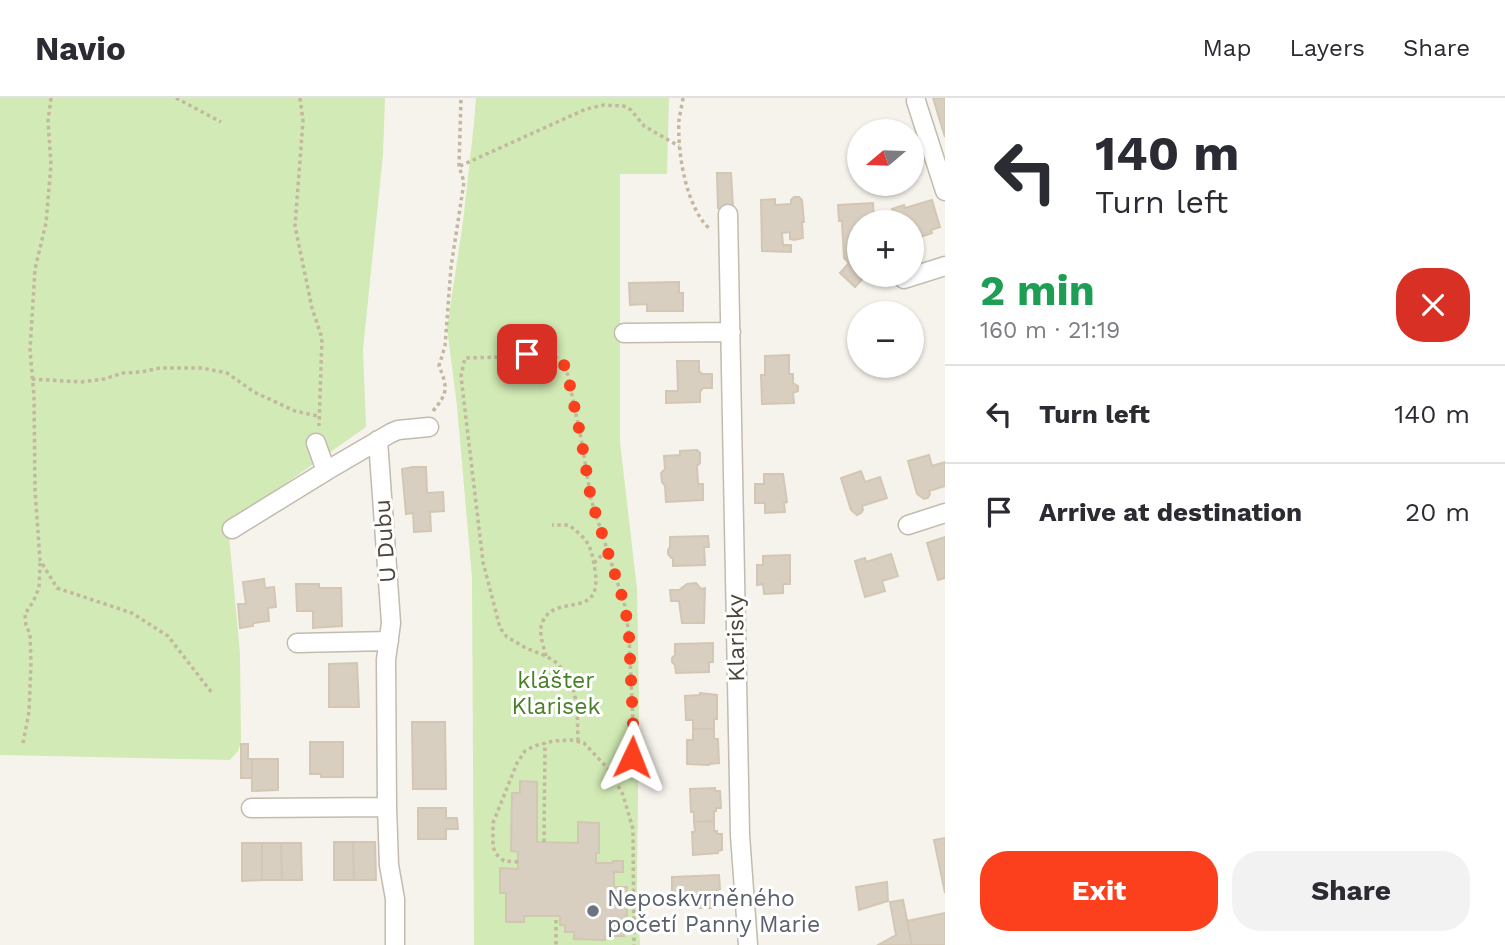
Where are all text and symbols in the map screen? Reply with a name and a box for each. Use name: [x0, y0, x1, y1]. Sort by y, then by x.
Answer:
text: Navio: [35, 29, 126, 68]
text: Map: [1203, 34, 1251, 62]
text: Layers: [1289, 34, 1365, 62]
text: Share: [1403, 34, 1470, 62]
north arrow: [847, 119, 924, 196]
map controls: [847, 119, 924, 378]
text: 140 m: [1095, 124, 1239, 182]
icon: left: [980, 126, 1071, 217]
text: Turn left: [1095, 183, 1228, 221]
button: +: [847, 210, 924, 287]
text: 2 min: [980, 266, 1095, 315]
button: close: [1396, 268, 1470, 342]
button: −: [847, 301, 924, 378]
text: 160 m · 21:19: [980, 317, 1120, 344]
pin: [497, 324, 557, 384]
icon: arrive: [508, 335, 546, 373]
icon: left: [980, 395, 1018, 433]
text: Turn left: [1039, 399, 1150, 429]
text: 140 m: [1394, 399, 1470, 429]
icon: arrive: [980, 493, 1018, 531]
text: Arrive at destination: [1039, 497, 1302, 527]
text: 20 m: [1405, 497, 1470, 527]
street label: U Dubu: [369, 498, 401, 584]
street label: Klarisky: [722, 594, 750, 682]
park label: klášter Klarisek: [511, 667, 601, 720]
position arrow: [595, 720, 669, 794]
button: Exit: [980, 851, 1218, 931]
button: Share: [1232, 851, 1470, 931]
place label: Neposkvrněného početí Panny Marie: [607, 885, 820, 938]
marker: Neposkvrněného početí Panny Marie: [585, 903, 601, 919]

